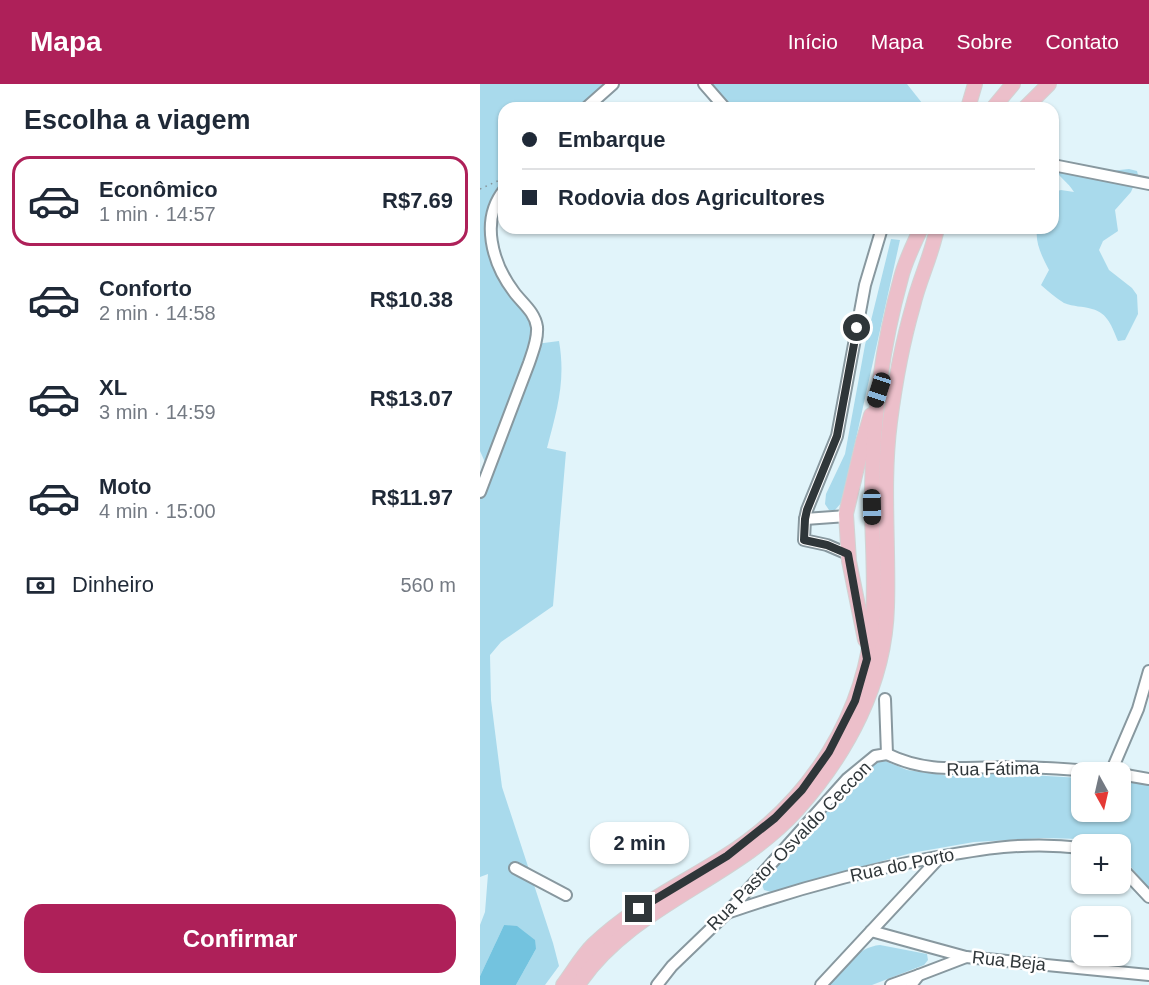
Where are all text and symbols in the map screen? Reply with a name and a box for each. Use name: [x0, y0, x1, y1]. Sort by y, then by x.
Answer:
text: Mapa: [30, 26, 102, 57]
text: Início: [788, 30, 838, 53]
text: Mapa: [871, 30, 923, 53]
text: Sobre: [956, 30, 1012, 53]
text: Contato: [1045, 30, 1119, 53]
text: Escolha a viagem: [24, 105, 251, 135]
text: Embarque: [558, 127, 666, 152]
icon: car: [27, 174, 81, 228]
text: Econômico: [99, 177, 218, 202]
text: Rodovia dos Agricultores: [558, 185, 825, 210]
text: R$7.69: [382, 188, 453, 213]
text: 1 min · 14:57: [99, 203, 216, 225]
icon: car: [27, 273, 81, 327]
text: Conforto: [99, 276, 192, 301]
text: R$10.38: [370, 287, 453, 312]
text: 2 min · 14:58: [99, 302, 216, 324]
route start: [843, 314, 870, 341]
car: [865, 370, 893, 410]
icon: car: [27, 372, 81, 426]
text: XL: [99, 375, 127, 400]
text: R$13.07: [370, 386, 453, 411]
text: 3 min · 14:59: [99, 401, 216, 423]
icon: car: [27, 471, 81, 525]
text: Moto: [99, 474, 152, 499]
text: R$11.97: [371, 485, 453, 510]
car: [863, 489, 881, 525]
text: 4 min · 15:00: [99, 500, 216, 522]
icon: cash: [24, 569, 57, 602]
text: Dinheiro: [72, 572, 154, 597]
text: 560 m: [400, 574, 456, 596]
street label: Rua Pastor Osvaldo Ceccon: [703, 757, 875, 935]
street label: Rua Fátima: [946, 758, 1041, 780]
north arrow: [1071, 762, 1131, 822]
map controls: [1071, 762, 1131, 966]
callout: 2 min: [590, 822, 688, 864]
text: 2 min: [613, 832, 666, 854]
button: +: [1071, 834, 1131, 894]
street label: Rua do Porto: [848, 844, 956, 886]
route end: [625, 895, 652, 922]
button: Confirmar: [24, 904, 456, 973]
button: −: [1071, 906, 1131, 966]
street label: Rua Beja: [971, 947, 1048, 975]

